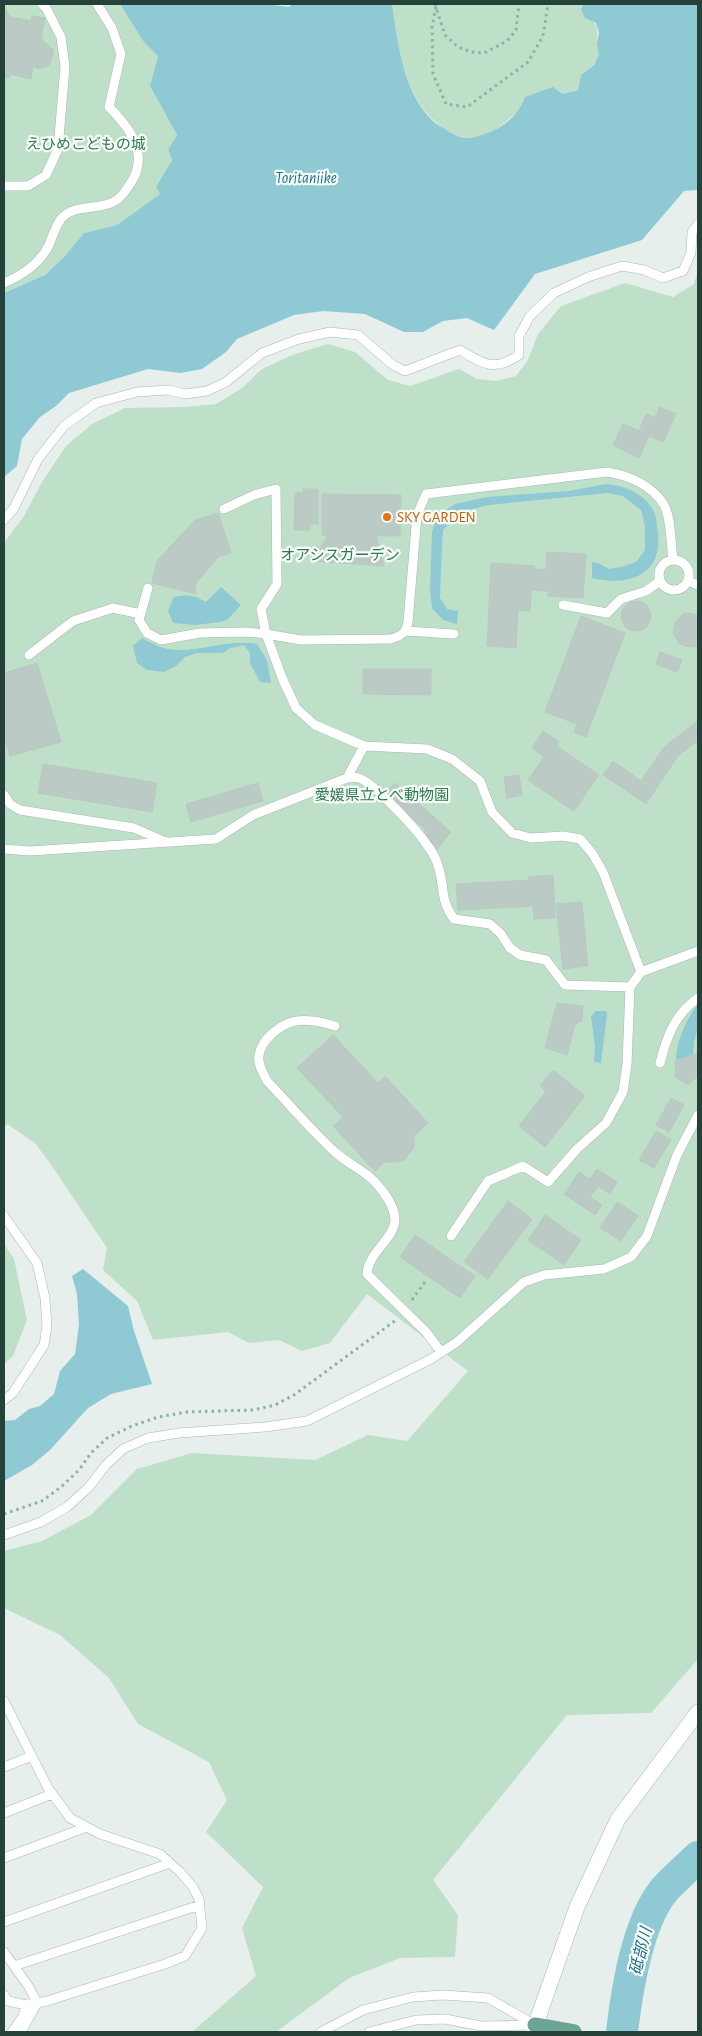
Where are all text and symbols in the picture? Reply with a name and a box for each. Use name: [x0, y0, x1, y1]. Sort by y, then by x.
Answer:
park label: えひめこどもの城: [26, 136, 146, 152]
water label: Toritaniike: [275, 170, 337, 186]
place label: SKY GARDEN: [397, 510, 476, 525]
marker: SKY GARDEN: [381, 511, 393, 523]
park label: オアシスガーデン: [280, 547, 400, 563]
park label: 愛媛県立とべ動物園: [315, 787, 449, 803]
water label: 砥部川: [626, 1924, 655, 1976]

